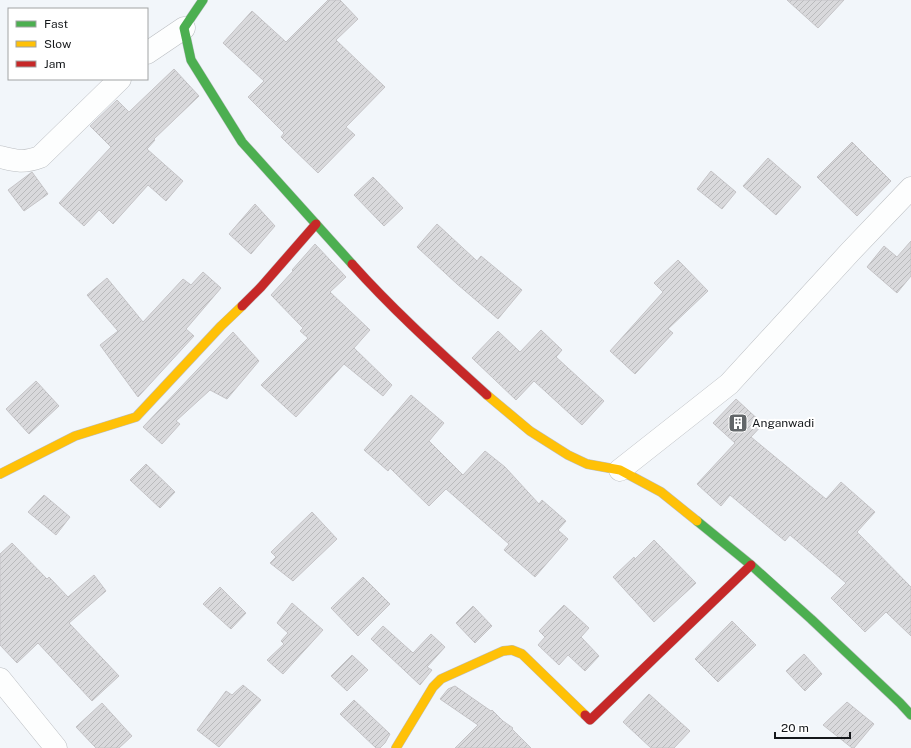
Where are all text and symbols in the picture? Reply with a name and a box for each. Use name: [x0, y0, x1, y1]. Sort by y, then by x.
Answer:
legend: [8, 8, 148, 80]
text: Fast: [44, 17, 69, 31]
text: Slow: [44, 37, 72, 51]
text: Jam: [44, 57, 66, 71]
building icon: Anganwadi: [727, 412, 749, 434]
place label: Anganwadi: [752, 416, 814, 430]
scale bar: [775, 714, 850, 740]
text: 20 m: [781, 721, 809, 735]

